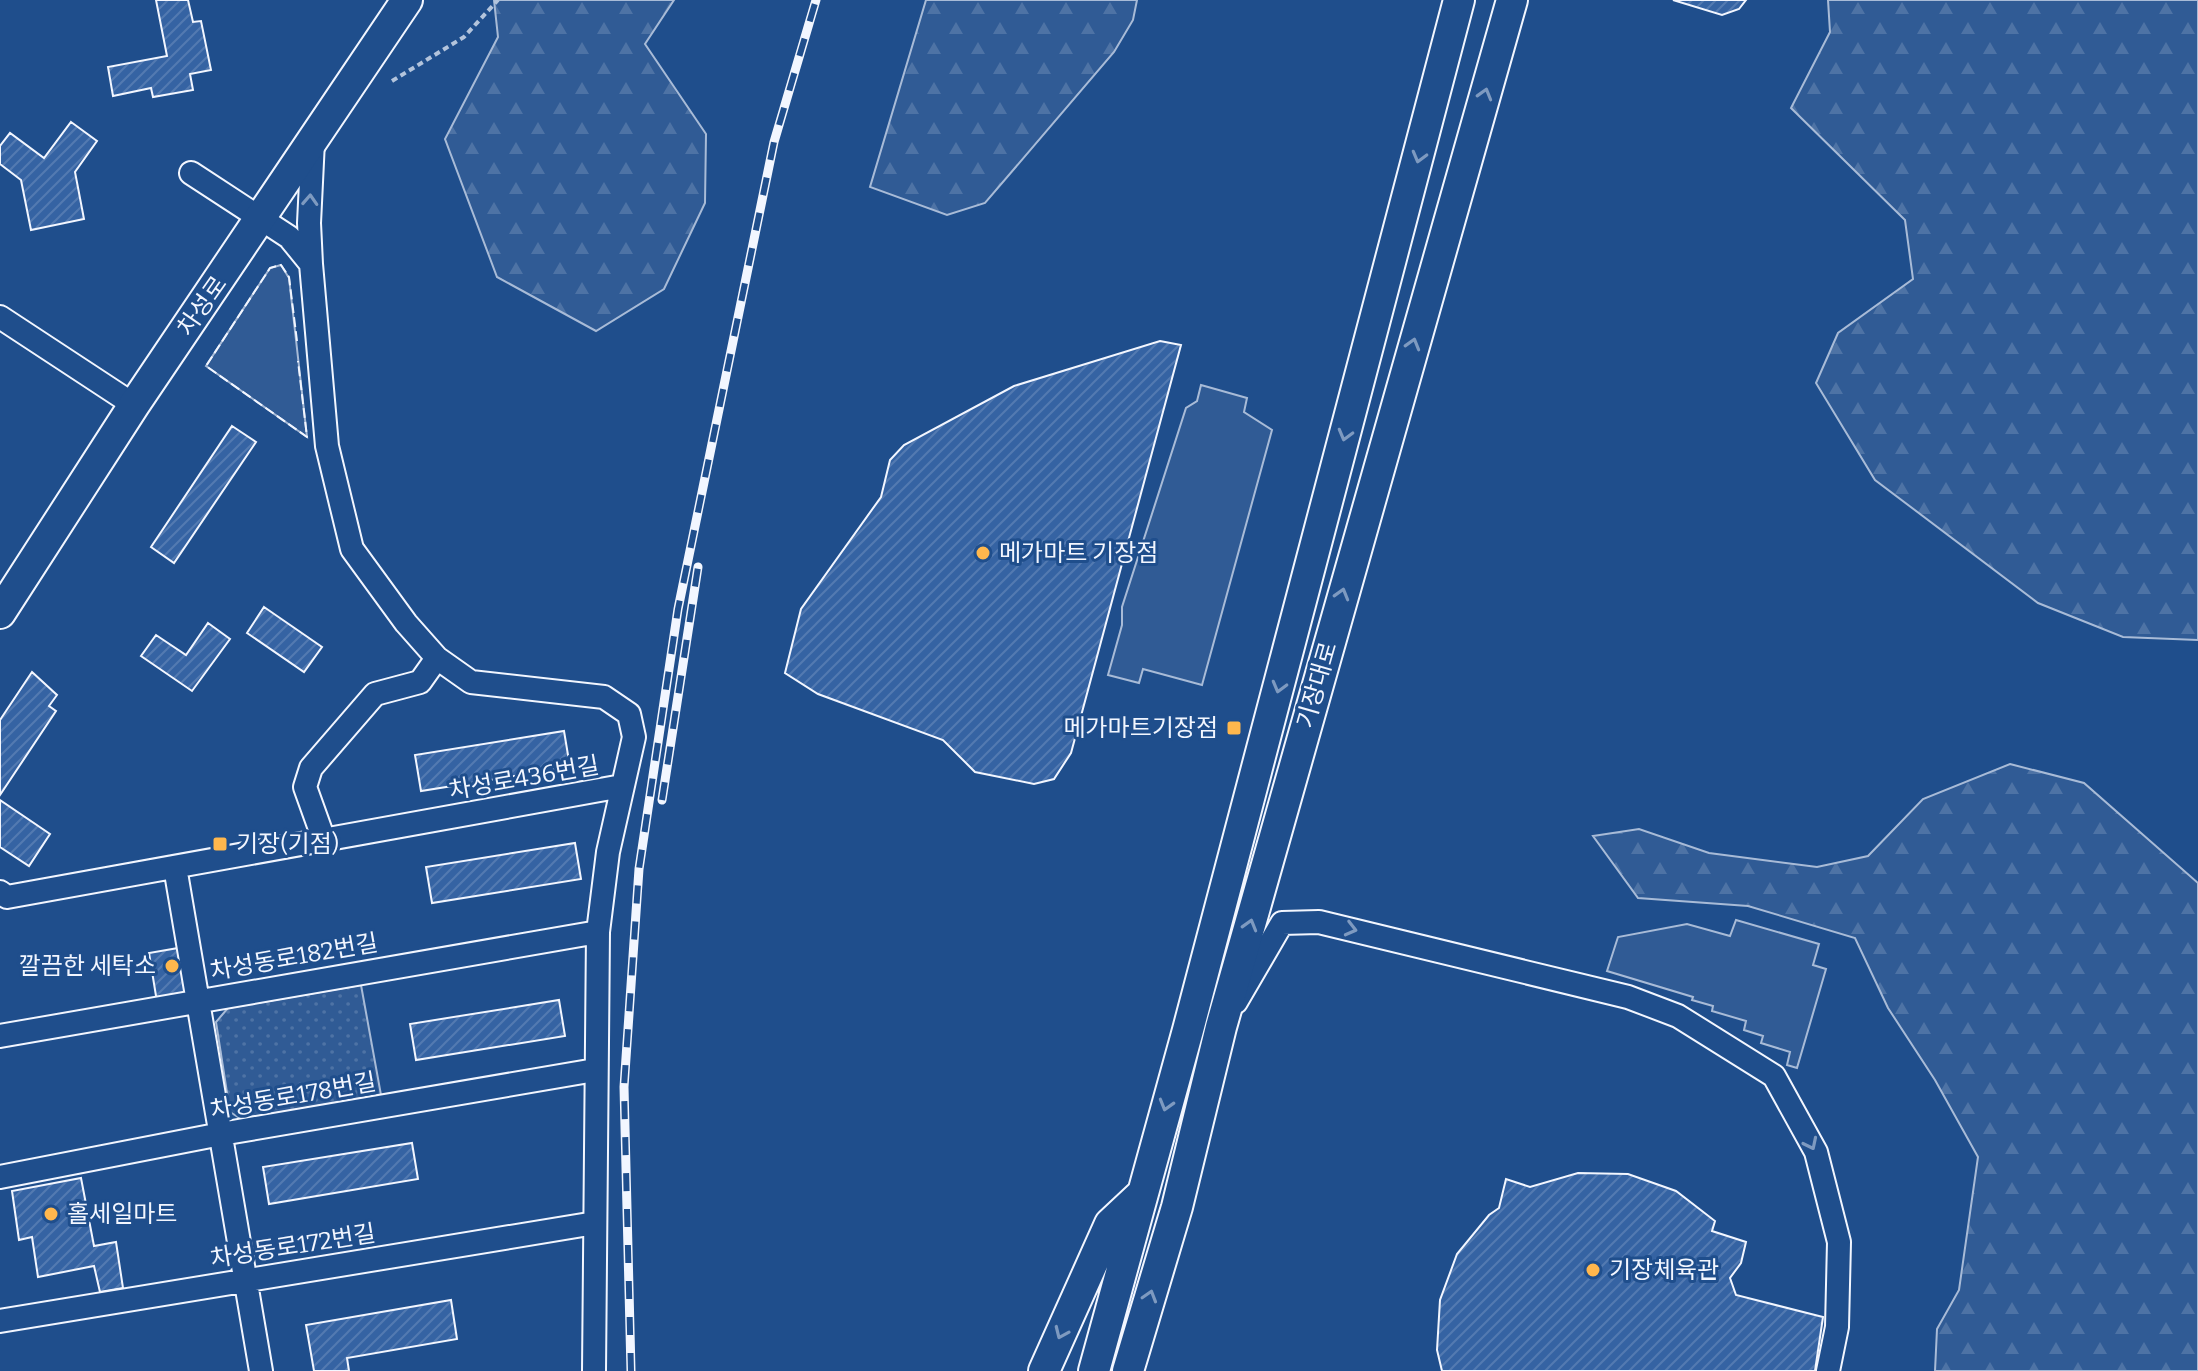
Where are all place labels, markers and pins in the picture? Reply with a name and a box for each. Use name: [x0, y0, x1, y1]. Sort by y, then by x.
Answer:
place label: 메가마트 기장점: [999, 539, 1158, 567]
marker: 메가마트 기장점: [974, 544, 992, 562]
place label: 메가마트기장점: [1063, 714, 1218, 742]
marker: 메가마트기장점: [1225, 719, 1243, 737]
place label: 기장(기점): [236, 830, 339, 858]
marker: 기장(기점): [211, 835, 229, 853]
place label: 깔끔한 세탁소: [19, 952, 156, 980]
marker: 깔끔한 세탁소: [163, 957, 181, 975]
place label: 홀세일마트: [67, 1200, 177, 1228]
marker: 홀세일마트: [42, 1205, 60, 1223]
place label: 기장체육관: [1609, 1256, 1719, 1284]
marker: 기장체육관: [1584, 1261, 1602, 1279]

